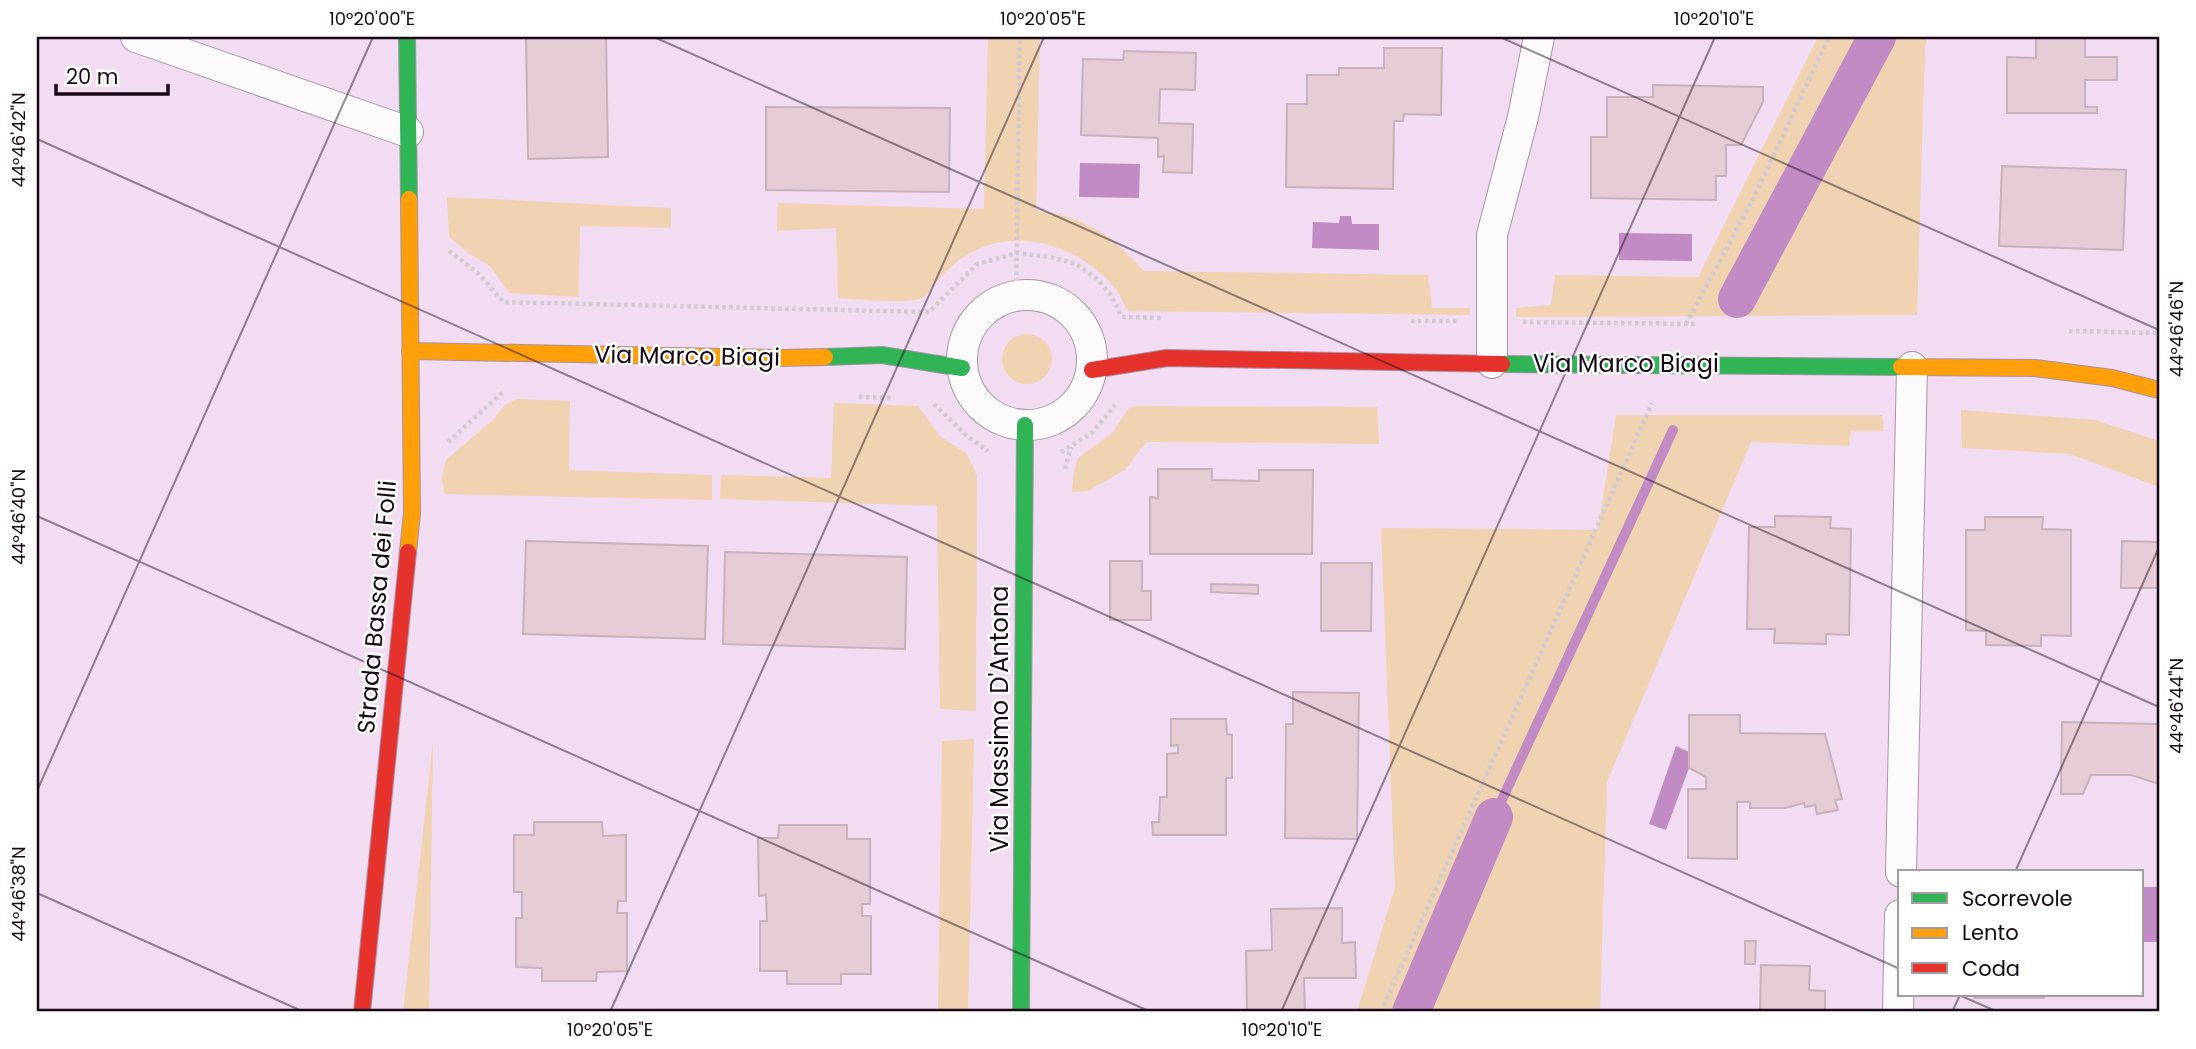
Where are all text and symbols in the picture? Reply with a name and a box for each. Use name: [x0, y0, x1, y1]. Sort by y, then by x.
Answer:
text: 10°20'00"E: [329, 6, 415, 31]
text: 10°20'05"E: [1000, 6, 1086, 31]
text: 10°20'10"E: [1674, 6, 1754, 31]
scale bar: [56, 52, 168, 96]
text: 20 m: [66, 62, 119, 91]
text: 44°46'42"N: [6, 92, 31, 188]
text: 44°46'46"N: [2164, 281, 2189, 377]
street label: Via Marco Biagi: [594, 337, 780, 374]
street label: Via Marco Biagi: [1533, 347, 1719, 380]
text: 44°46'40"N: [6, 469, 31, 565]
street label: Strada Bassa dei Folli: [349, 479, 404, 735]
street label: Via Massimo D'Antona: [983, 585, 1016, 853]
text: 44°46'44"N: [2164, 658, 2189, 754]
text: 44°46'38"N: [6, 846, 31, 942]
legend: [1898, 870, 2144, 996]
text: Scorrevole: [1962, 884, 2073, 913]
text: Lento: [1962, 918, 2019, 947]
text: Coda: [1962, 954, 2020, 983]
text: 10°20'05"E: [567, 1017, 653, 1042]
text: 10°20'10"E: [1242, 1017, 1322, 1042]

